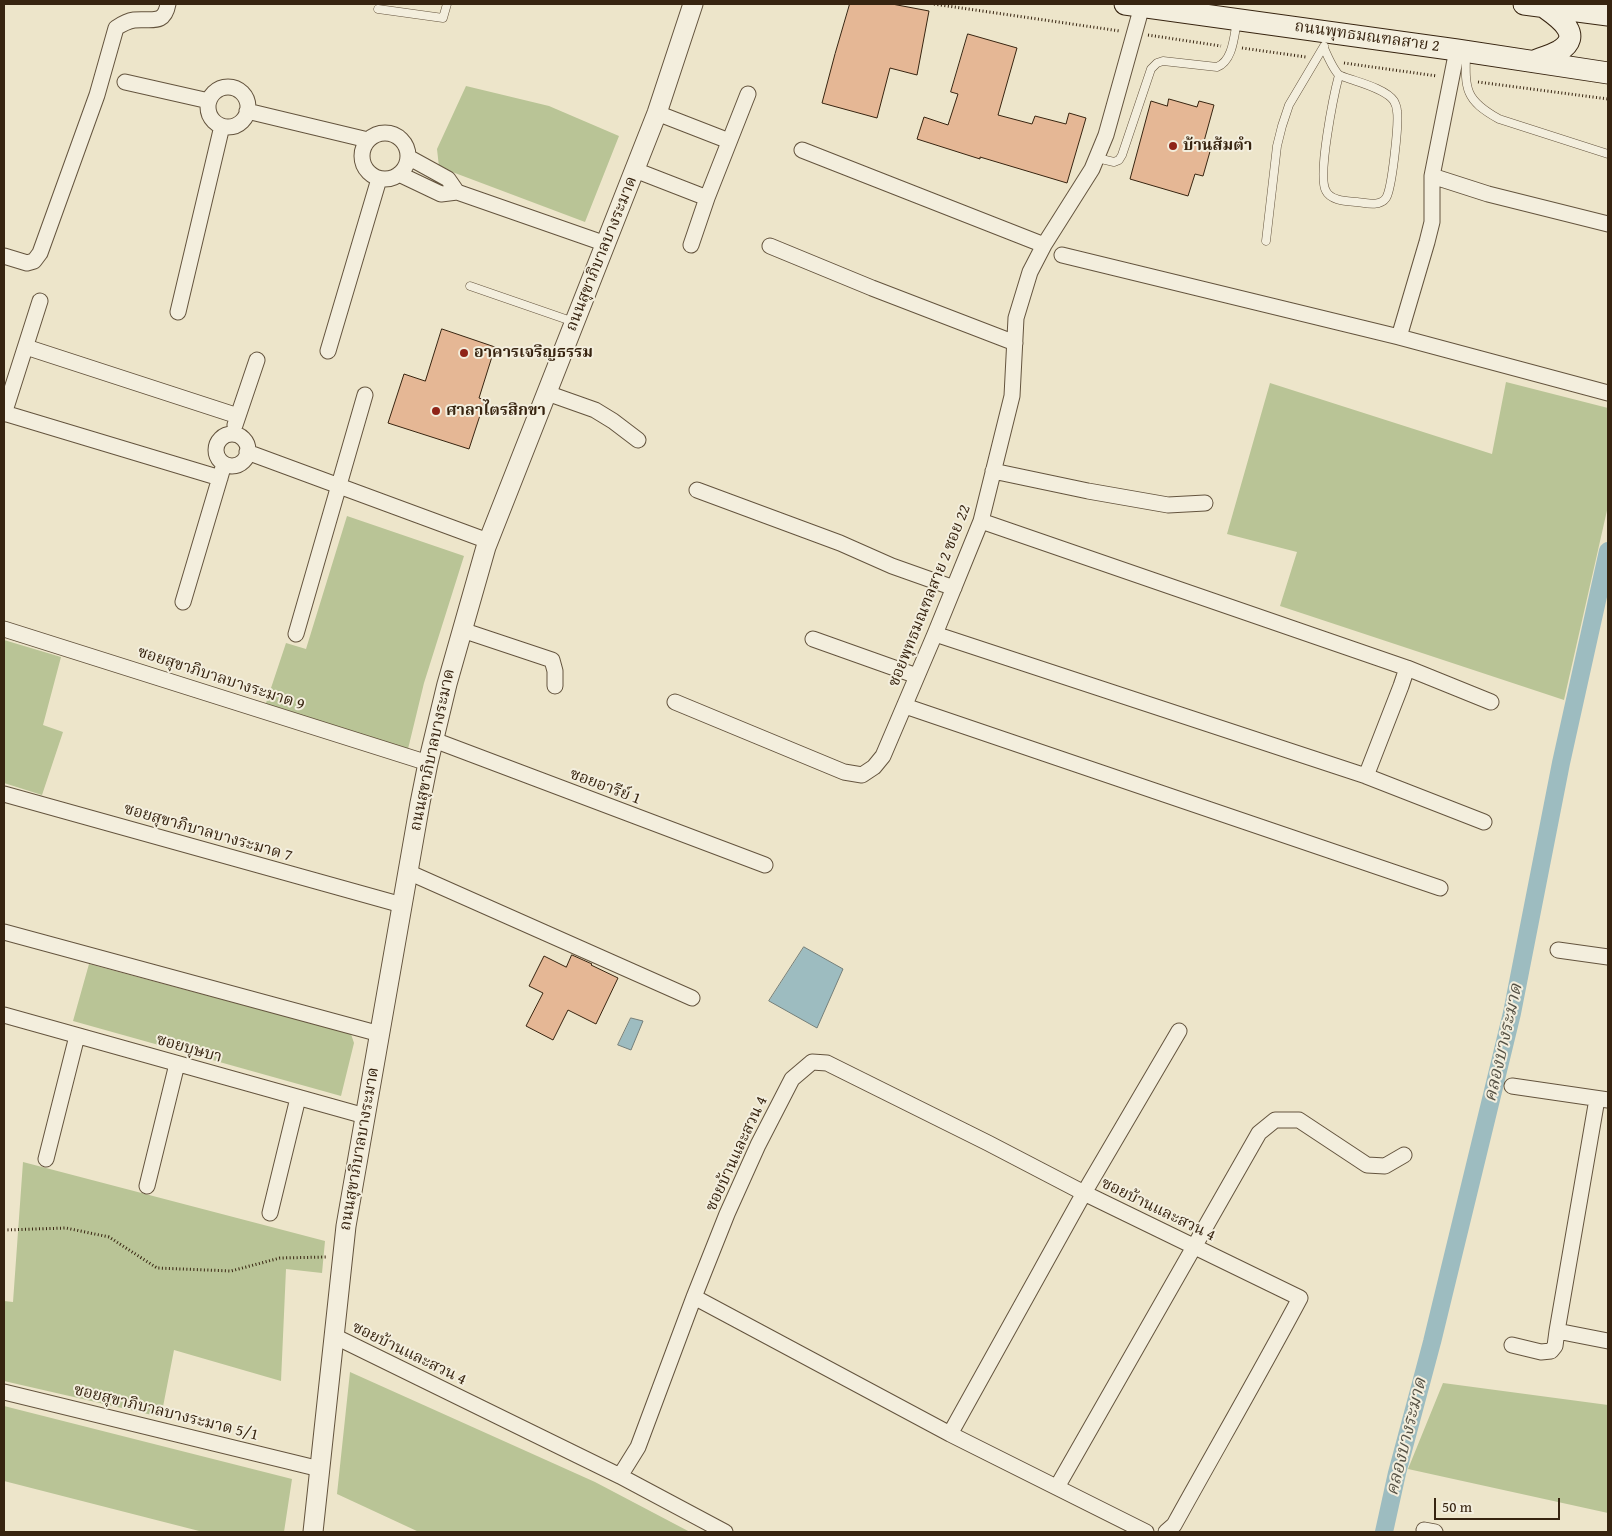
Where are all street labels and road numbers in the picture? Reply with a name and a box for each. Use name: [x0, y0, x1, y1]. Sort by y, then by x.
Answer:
street label: ถนนพุทธมณฑลสาย 2: [1293, 17, 1441, 57]
street label: ถนนสุขาภิบาลบางระมาด: [562, 174, 642, 334]
street label: ซอยพุทธมณฑลสาย 2 ซอย 22: [885, 502, 975, 690]
street label: ซอยสุขาภิบาลบางระมาด 9: [135, 643, 307, 715]
street label: ถนนสุขาภิบาลบางระมาด: [406, 667, 460, 833]
street label: ซอยอารีย์ 1: [567, 765, 643, 809]
street label: ซอยสุขาภิบาลบางระมาด 7: [122, 800, 294, 866]
street label: ซอยบุษบา: [154, 1030, 224, 1068]
street label: ถนนสุขาภิบาลบางระมาด: [336, 1066, 384, 1232]
street label: ซอยบ้านและสวน 4: [702, 1093, 772, 1215]
street label: ซอยบ้านและสวน 4: [1098, 1174, 1218, 1246]
street label: ซอยบ้านและสวน 4: [349, 1318, 469, 1390]
street label: ซอยสุขาภิบาลบางระมาด 5/1: [72, 1381, 260, 1445]

